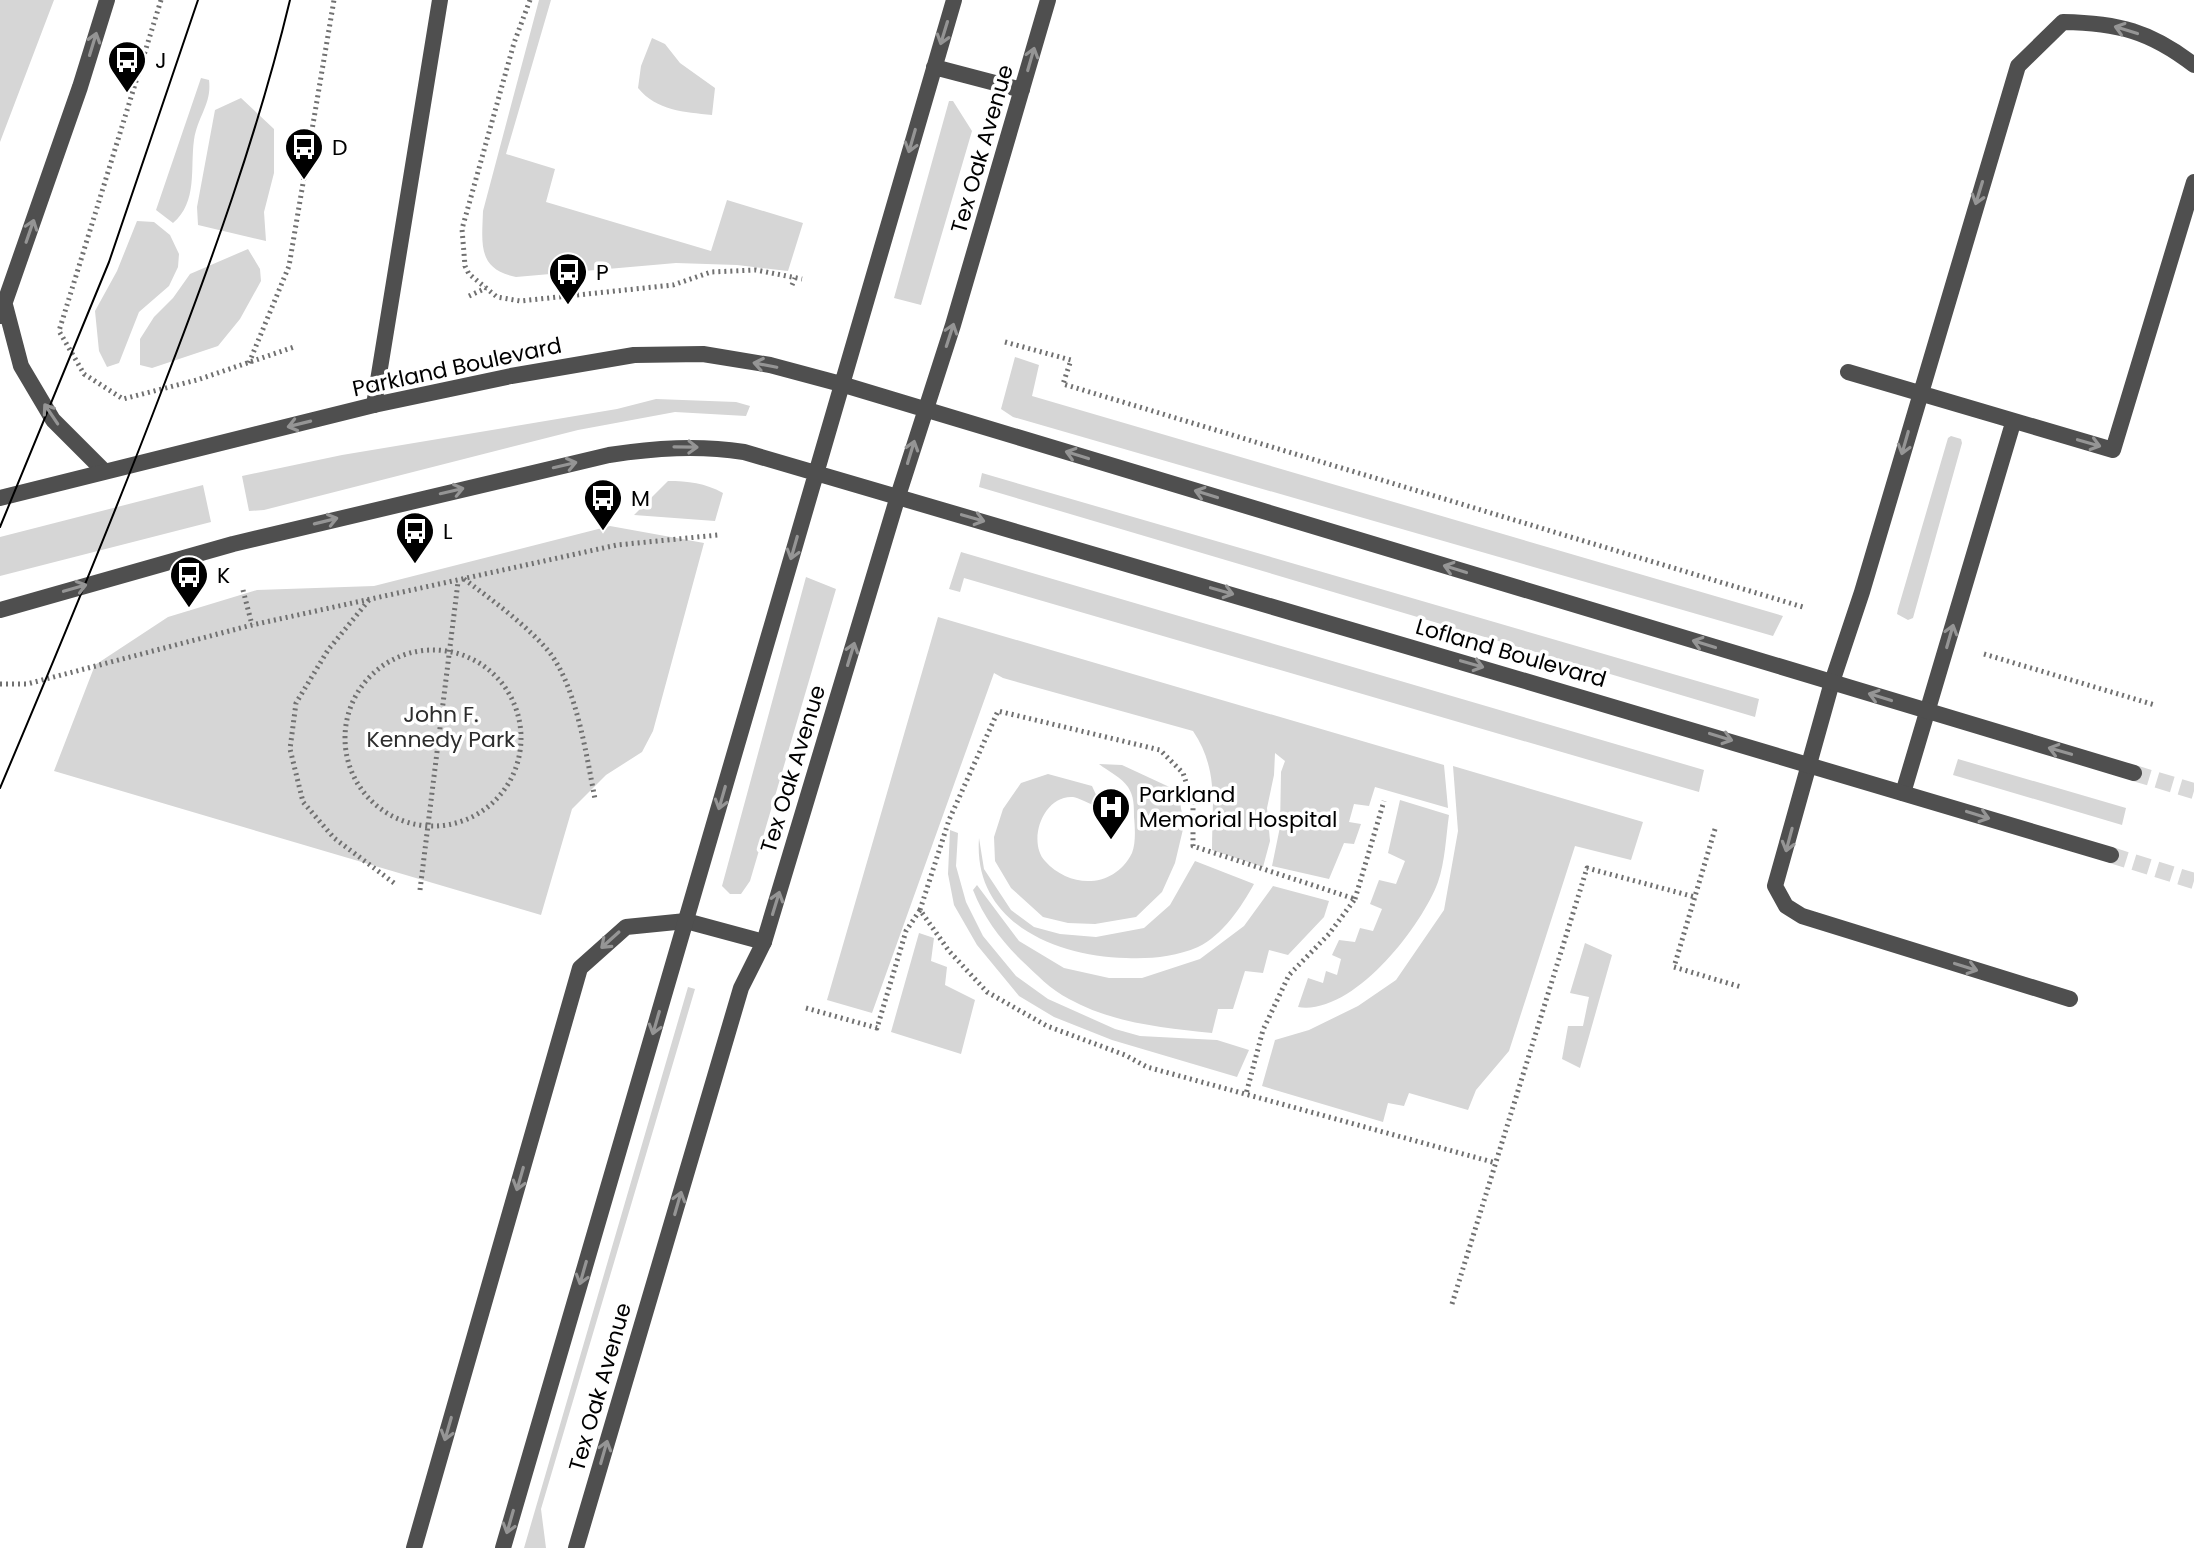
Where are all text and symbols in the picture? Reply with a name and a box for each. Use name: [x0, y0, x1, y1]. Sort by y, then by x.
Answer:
one-way arrow: [936, 20, 951, 46]
one-way arrow: [2113, 22, 2139, 37]
one-way arrow: [87, 31, 102, 56]
bus stop icon: J: [106, 39, 148, 94]
place label: J: [155, 45, 167, 76]
one-way arrow: [1024, 46, 1039, 72]
street label: Tex Oak Avenue: [943, 61, 1021, 237]
bus stop icon: D: [283, 126, 325, 181]
one-way arrow: [904, 128, 919, 154]
place label: D: [332, 132, 348, 163]
one-way arrow: [1971, 180, 1986, 206]
one-way arrow: [24, 219, 38, 244]
bus stop icon: P: [547, 251, 589, 306]
place label: P: [596, 257, 609, 288]
one-way arrow: [943, 322, 958, 347]
street label: Parkland Boulevard: [349, 330, 565, 404]
one-way arrow: [753, 356, 779, 371]
one-way arrow: [43, 404, 59, 426]
one-way arrow: [286, 418, 312, 433]
one-way arrow: [1897, 429, 1912, 455]
one-way arrow: [2075, 436, 2101, 451]
one-way arrow: [672, 440, 699, 455]
one-way arrow: [905, 440, 920, 465]
one-way arrow: [1065, 447, 1091, 462]
one-way arrow: [551, 457, 577, 472]
bus stop icon: M: [582, 477, 624, 532]
one-way arrow: [438, 483, 464, 498]
place label: M: [631, 483, 650, 514]
one-way arrow: [1194, 485, 1219, 500]
bus stop icon: L: [394, 510, 436, 565]
one-way arrow: [959, 511, 985, 526]
one-way arrow: [313, 512, 338, 527]
place label: L: [443, 516, 453, 547]
one-way arrow: [786, 534, 801, 560]
bus stop icon: K: [168, 554, 210, 609]
place label: K: [217, 560, 230, 591]
one-way arrow: [1442, 561, 1468, 576]
one-way arrow: [62, 580, 88, 595]
one-way arrow: [1209, 584, 1235, 599]
street label: Lofland Boulevard: [1412, 611, 1610, 695]
one-way arrow: [1943, 624, 1958, 650]
one-way arrow: [1691, 636, 1717, 651]
one-way arrow: [844, 641, 859, 667]
one-way arrow: [1458, 657, 1484, 672]
street label: Tex Oak Avenue: [753, 681, 833, 857]
one-way arrow: [1868, 689, 1894, 704]
park label: John F. Kennedy Park: [367, 699, 516, 755]
one-way arrow: [1709, 731, 1734, 746]
one-way arrow: [2047, 743, 2073, 758]
place label: Parkland Memorial Hospital: [1139, 779, 1337, 835]
one-way arrow: [714, 784, 729, 810]
hospital icon: Parkland Memorial Hospital: [1090, 786, 1132, 841]
one-way arrow: [1964, 808, 1990, 823]
one-way arrow: [1781, 827, 1796, 853]
one-way arrow: [769, 890, 784, 916]
one-way arrow: [601, 931, 621, 949]
one-way arrow: [1953, 960, 1978, 975]
one-way arrow: [648, 1010, 662, 1035]
one-way arrow: [512, 1165, 527, 1191]
one-way arrow: [671, 1190, 686, 1216]
one-way arrow: [575, 1259, 590, 1285]
street label: Tex Oak Avenue: [561, 1299, 639, 1475]
one-way arrow: [440, 1415, 455, 1441]
one-way arrow: [597, 1439, 612, 1465]
one-way arrow: [502, 1509, 517, 1535]

